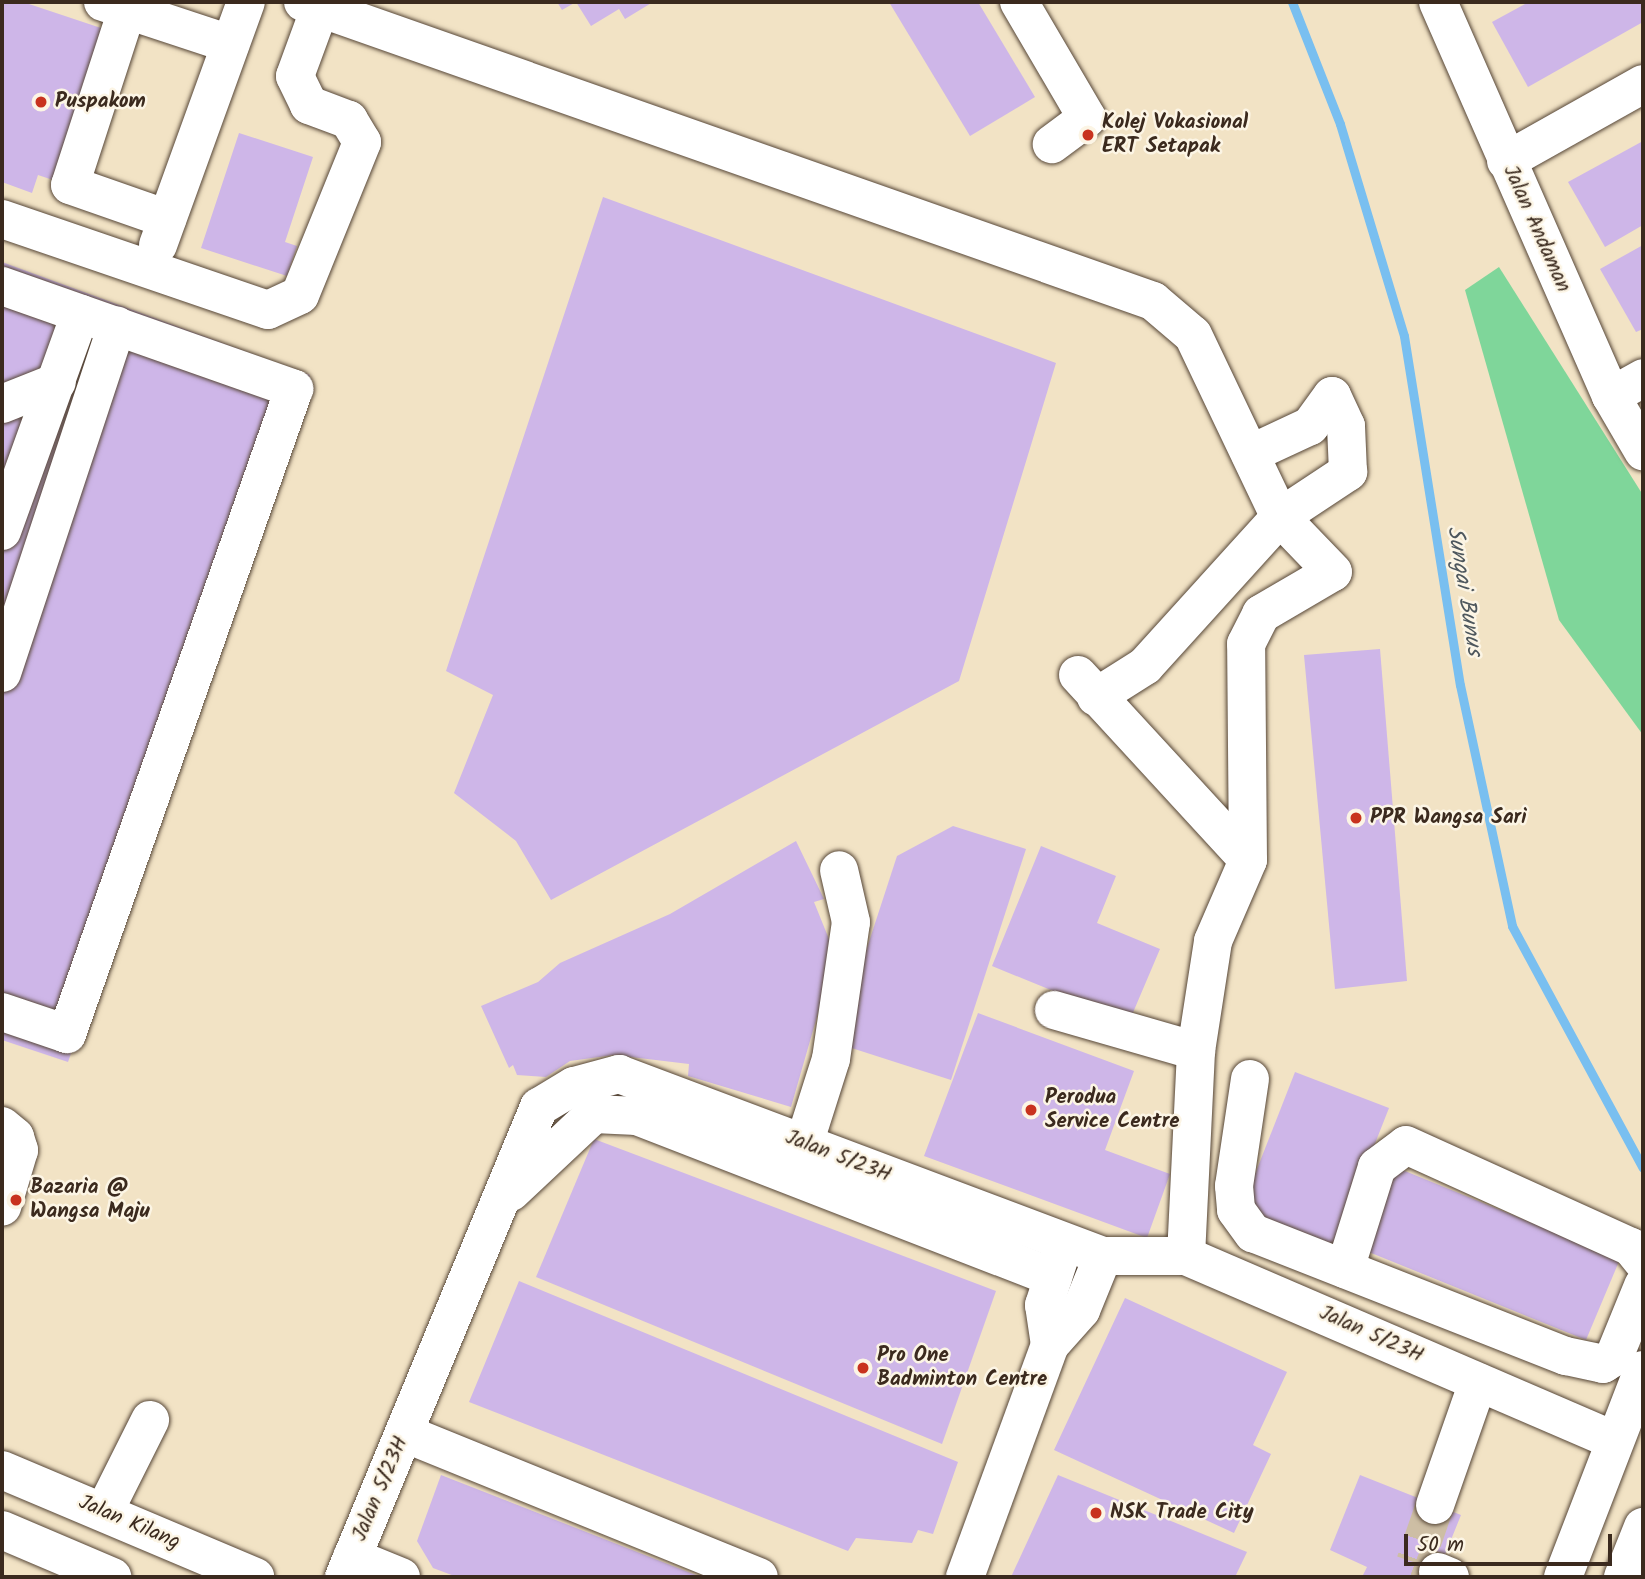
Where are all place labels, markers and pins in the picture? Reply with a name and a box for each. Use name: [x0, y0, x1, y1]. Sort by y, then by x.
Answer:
place label: Puspakom: [55, 89, 146, 115]
marker: Puspakom: [33, 94, 49, 110]
place label: Kolej Vokasional ERT Setapak: [1102, 110, 1248, 160]
marker: Kolej Vokasional ERT Setapak: [1080, 127, 1096, 143]
place label: PPR Wangsa Sari: [1370, 805, 1527, 831]
marker: PPR Wangsa Sari: [1348, 810, 1364, 826]
place label: Perodua Service Centre: [1045, 1085, 1180, 1135]
marker: Perodua Service Centre: [1023, 1102, 1039, 1118]
place label: Bazaria @ Wangsa Maju: [30, 1175, 150, 1225]
marker: Bazaria @ Wangsa Maju: [8, 1192, 24, 1208]
place label: Pro One Badminton Centre: [877, 1343, 1047, 1393]
marker: Pro One Badminton Centre: [855, 1360, 871, 1376]
place label: NSK Trade City: [1110, 1500, 1254, 1526]
marker: NSK Trade City: [1088, 1505, 1104, 1521]

